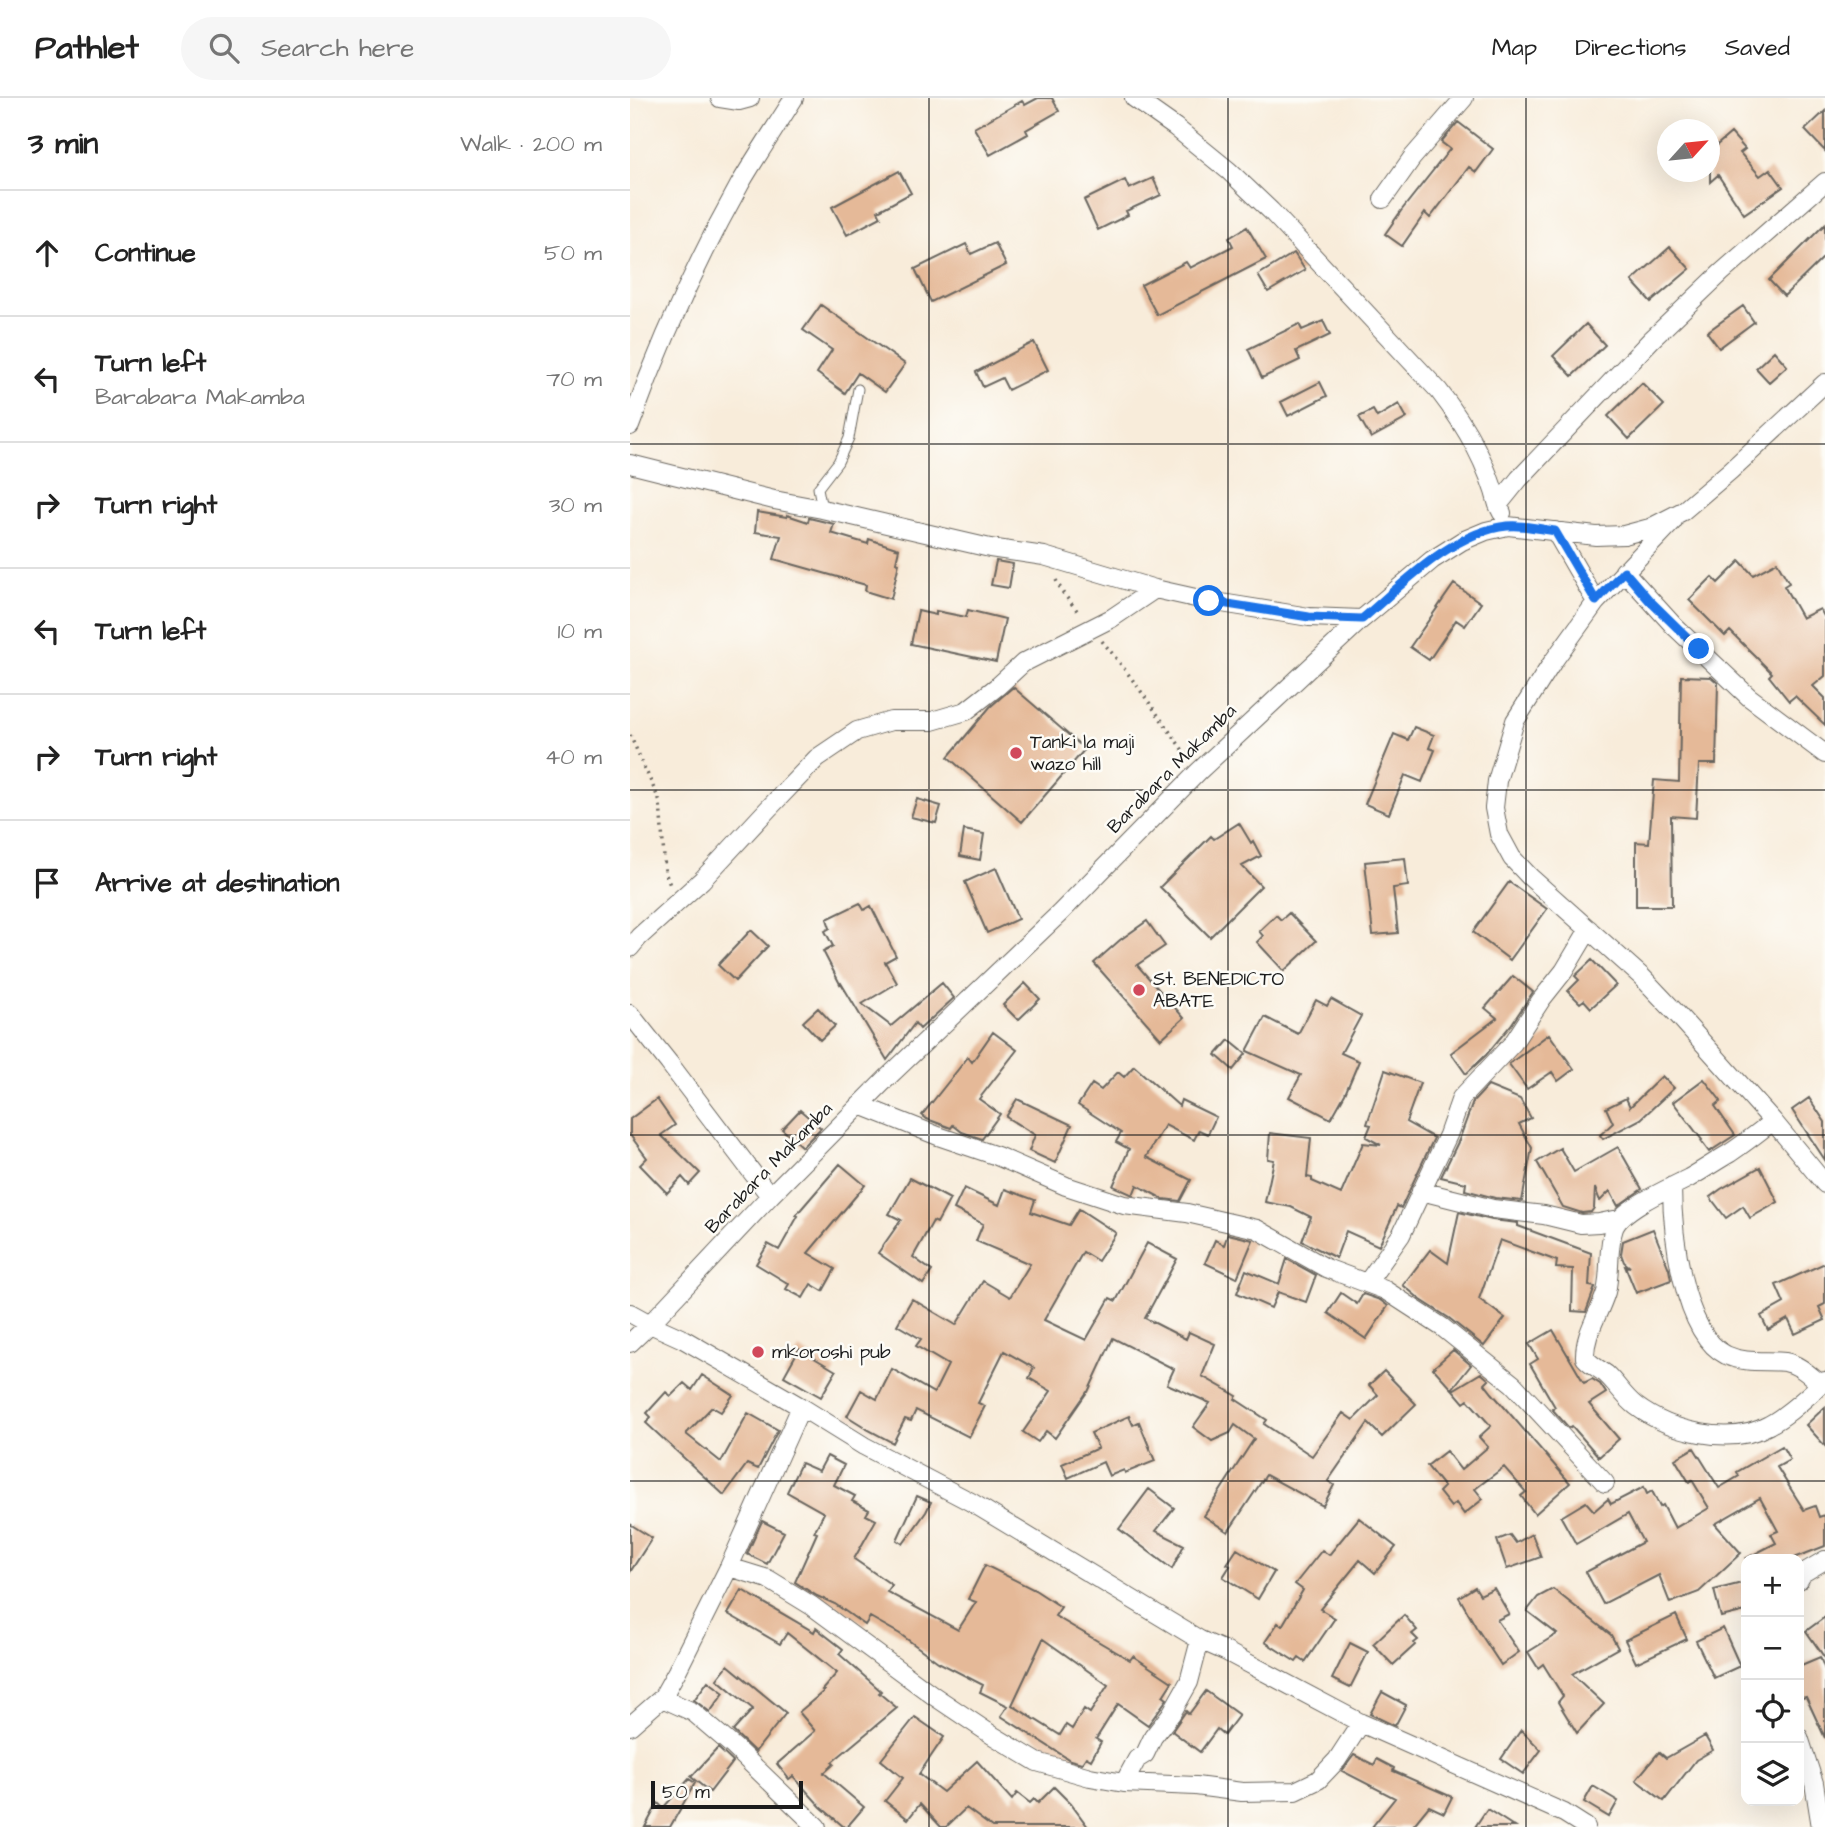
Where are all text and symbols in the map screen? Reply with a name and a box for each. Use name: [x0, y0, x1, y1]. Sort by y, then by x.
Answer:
search box: [181, 17, 671, 80]
text: Pathlet: [35, 25, 139, 71]
icon: search: [205, 29, 243, 67]
text: Search here: [261, 30, 414, 66]
text: Map: [1492, 31, 1537, 65]
text: Directions: [1575, 31, 1687, 65]
text: Saved: [1725, 31, 1790, 65]
north arrow: [1657, 119, 1720, 182]
text: 3 min: [28, 123, 98, 165]
text: Walk · 200 m: [460, 128, 602, 160]
icon: ahead: [28, 234, 66, 272]
text: Continue: [95, 235, 196, 271]
text: 50 m: [544, 237, 602, 269]
text: Turn left: [95, 345, 206, 381]
icon: left: [28, 360, 66, 398]
text: 70 m: [546, 363, 602, 395]
text: Barabara Makamba: [95, 381, 305, 413]
icon: right: [28, 486, 66, 524]
text: Turn right: [95, 487, 217, 523]
text: 30 m: [549, 489, 602, 521]
route start: [1193, 585, 1224, 616]
icon: left: [28, 612, 66, 650]
text: Turn left: [95, 613, 206, 649]
text: 10 m: [557, 615, 602, 647]
route end: [1683, 633, 1714, 664]
street label: Barabara Makamba: [1101, 698, 1243, 840]
place label: Tanki la maji wazo hill: [1030, 729, 1134, 778]
icon: right: [28, 738, 66, 776]
text: Turn right: [95, 739, 217, 775]
text: 40 m: [545, 741, 602, 773]
marker: Tanki la maji wazo hill: [1008, 745, 1024, 761]
icon: arrive: [28, 864, 66, 902]
text: Arrive at destination: [95, 865, 340, 901]
place label: St. BENEDICTO ABATE: [1153, 966, 1285, 1015]
marker: St. BENEDICTO ABATE: [1131, 982, 1147, 998]
street label: Barabara Makamba: [699, 1096, 839, 1240]
place label: mkoroshi pub: [772, 1339, 891, 1366]
marker: mkoroshi pub: [750, 1344, 766, 1360]
map controls: [1741, 1554, 1804, 1806]
button: +: [1741, 1554, 1804, 1617]
button: −: [1741, 1617, 1804, 1680]
button: locate: [1741, 1680, 1804, 1743]
button: layers: [1741, 1743, 1804, 1806]
scale bar: [651, 1778, 803, 1810]
text: 50 m: [662, 1779, 710, 1806]

